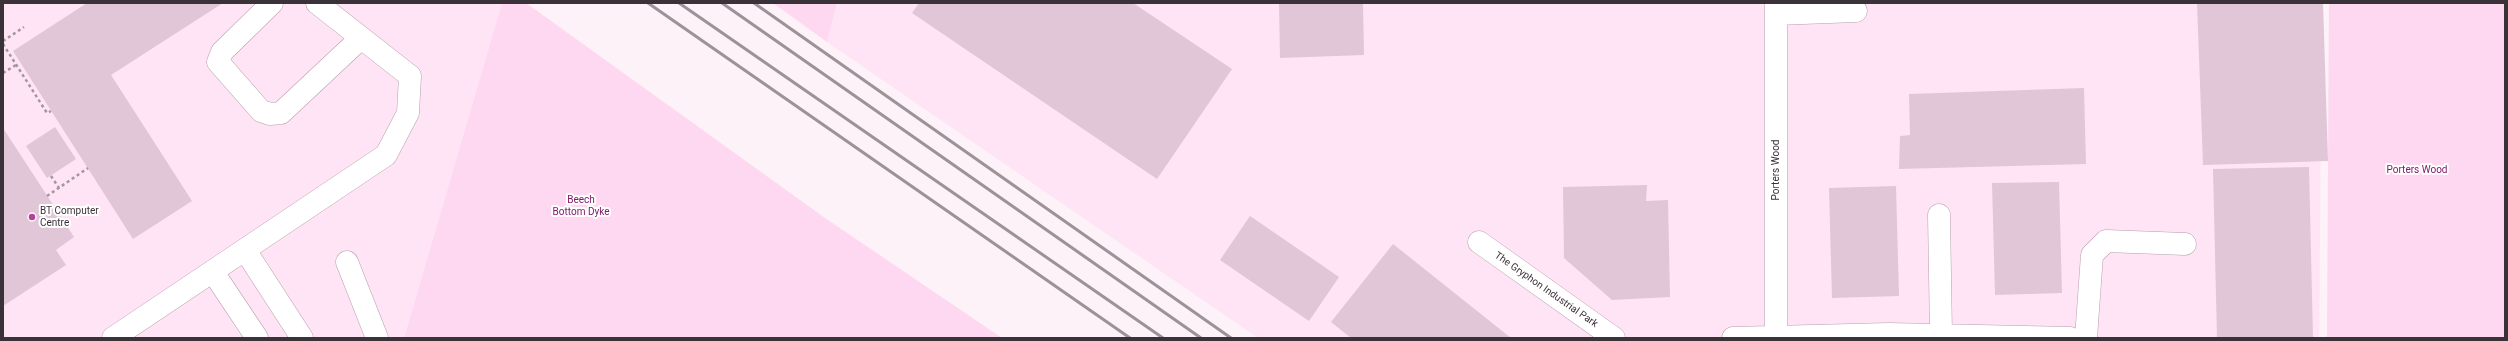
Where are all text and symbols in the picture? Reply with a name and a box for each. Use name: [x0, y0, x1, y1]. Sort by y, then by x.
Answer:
street label: Porters Wood: [1770, 140, 1782, 200]
park label: Porters Wood: [2387, 164, 2447, 176]
park label: Beech Bottom Dyke: [553, 194, 609, 218]
place label: BT Computer Centre: [40, 205, 99, 228]
marker: BT Computer Centre: [27, 212, 37, 222]
street label: The Gryphon Industrial Park: [1492, 250, 1600, 330]

